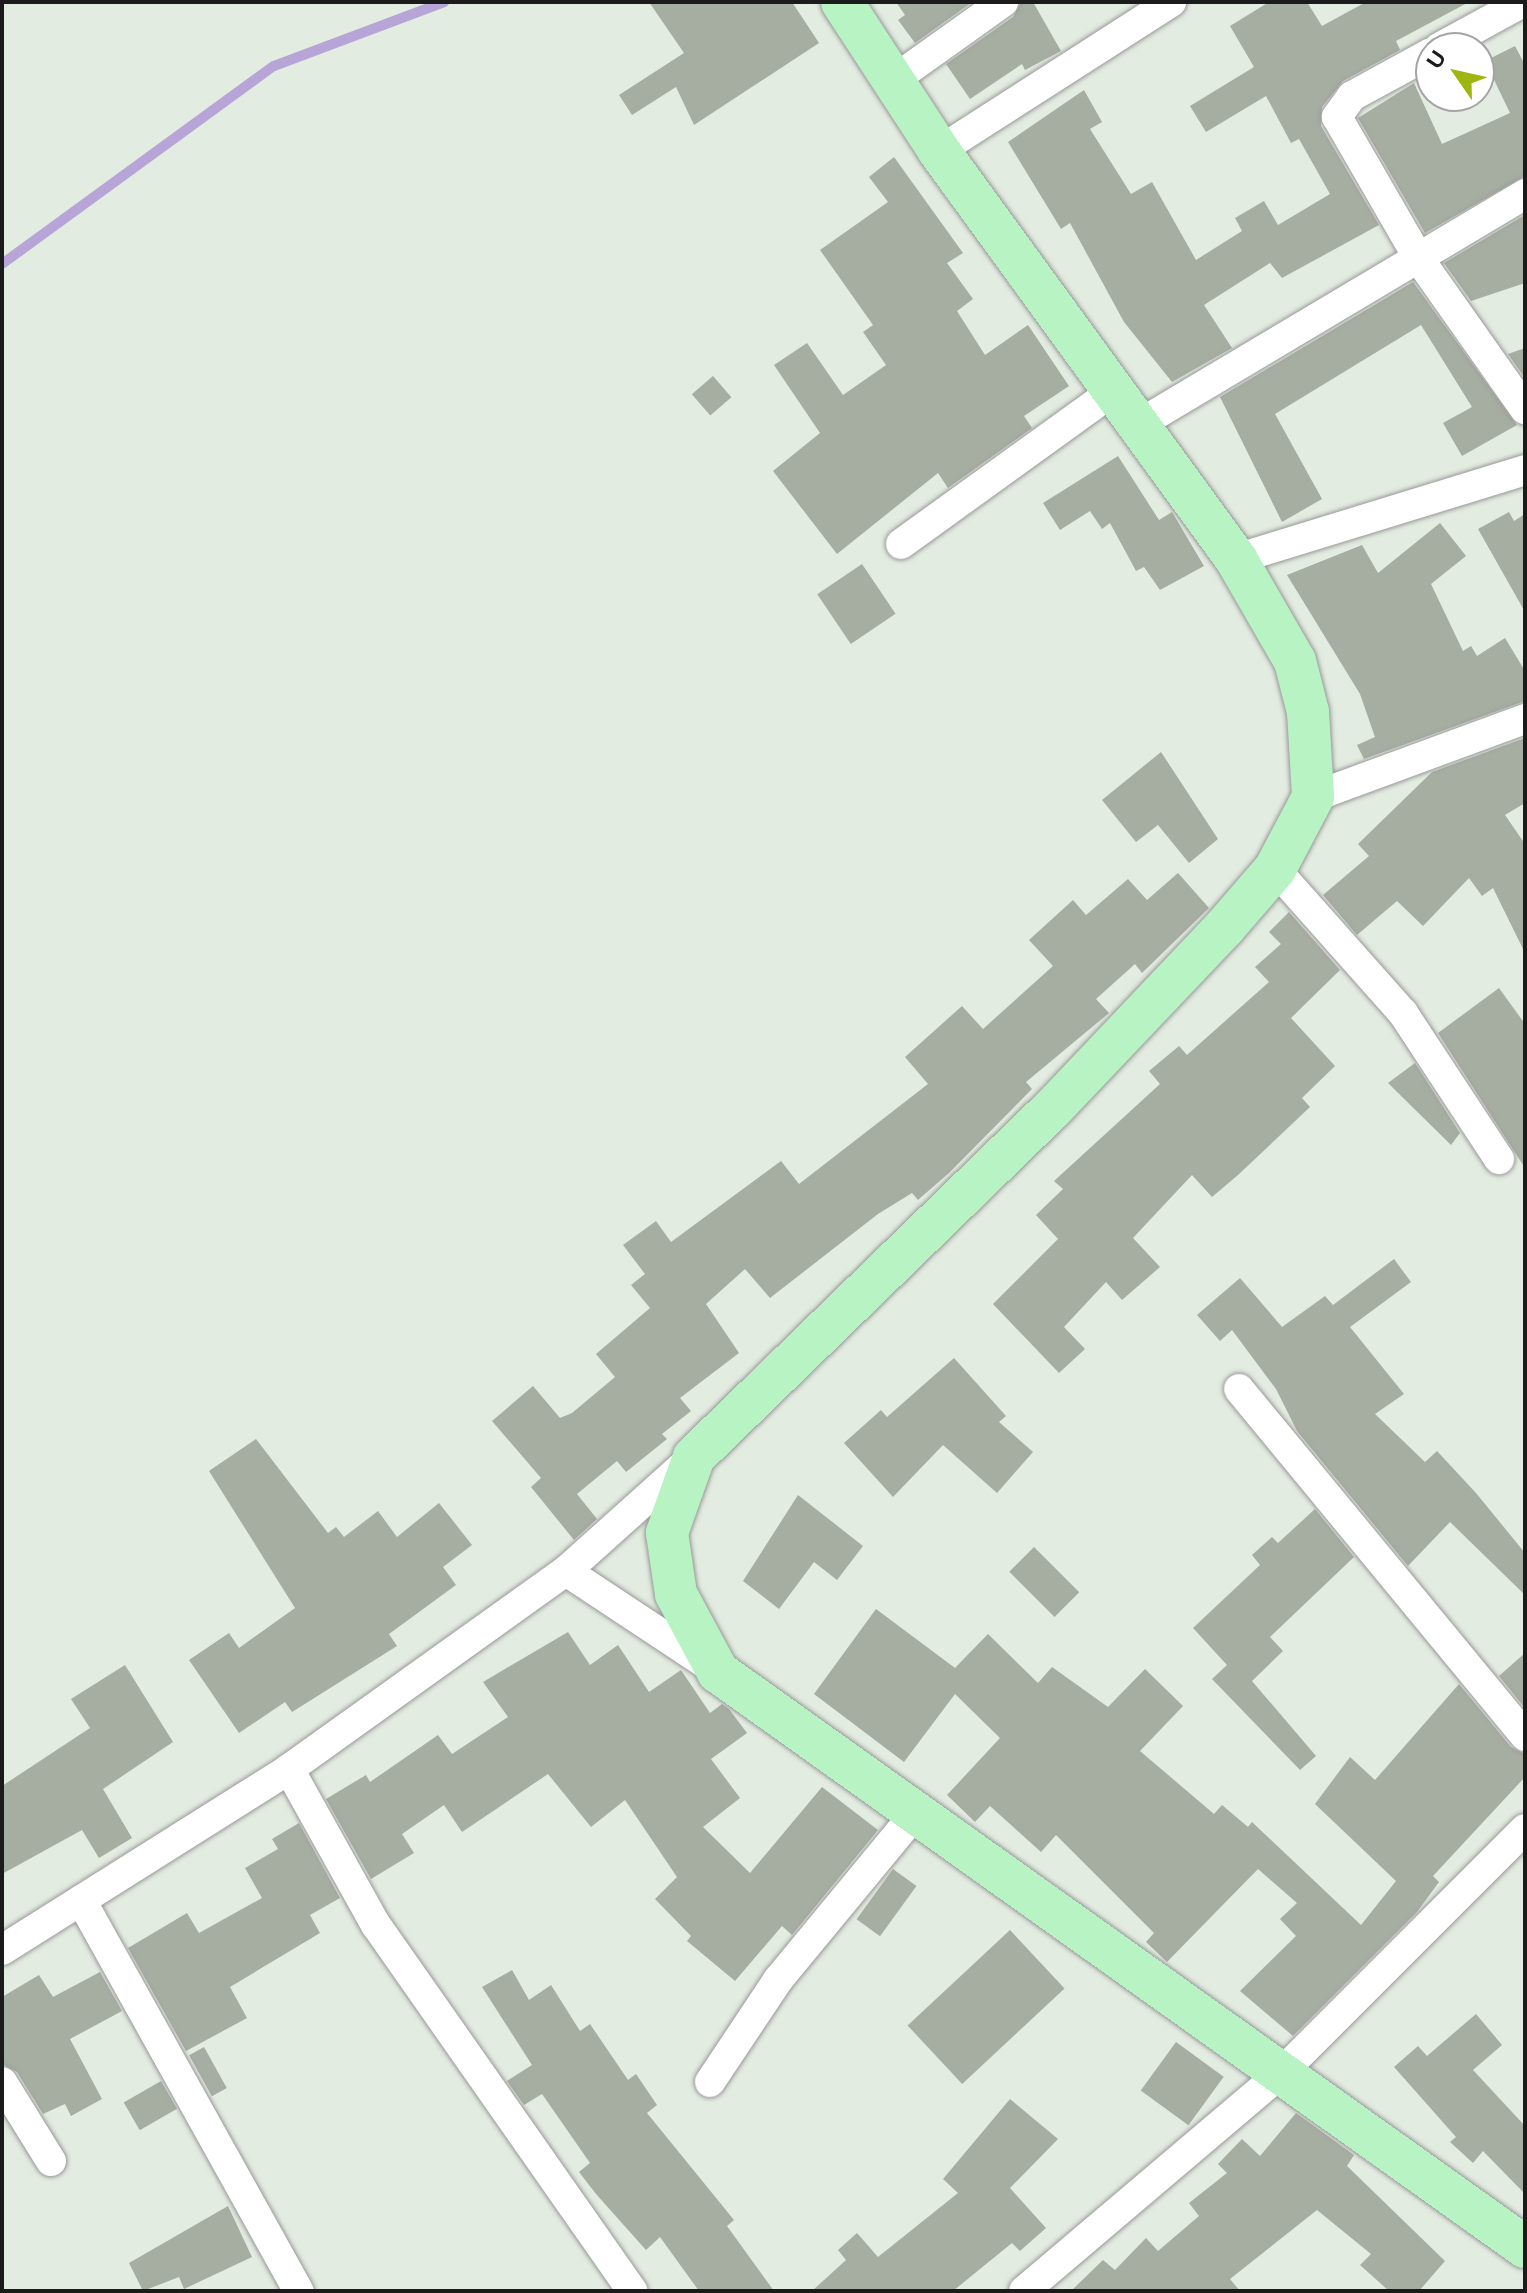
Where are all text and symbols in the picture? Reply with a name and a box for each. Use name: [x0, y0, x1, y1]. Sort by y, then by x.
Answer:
north arrow: [1415, 32, 1495, 112]
text: U: [1422, 46, 1451, 73]

